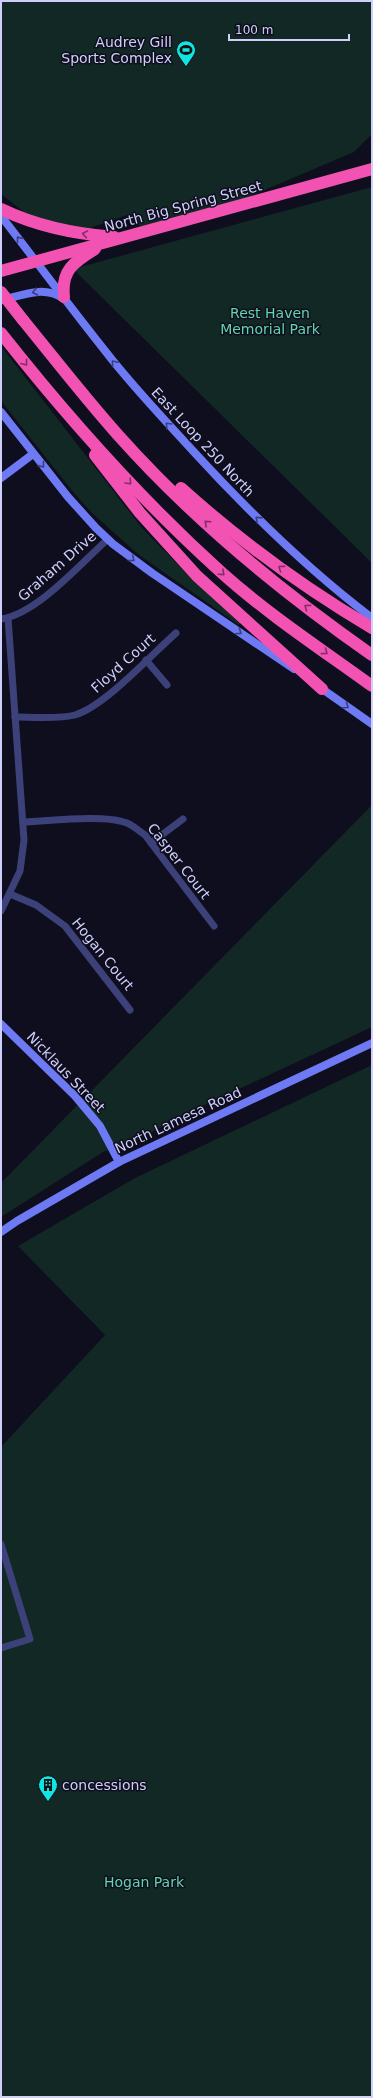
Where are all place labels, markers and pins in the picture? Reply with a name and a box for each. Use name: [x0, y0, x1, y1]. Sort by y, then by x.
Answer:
place label: Audrey Gill Sports Complex: [61, 34, 172, 66]
sports icon: Audrey Gill Sports Complex: [175, 39, 197, 67]
building icon: concessions: [37, 1774, 59, 1802]
place label: concessions: [62, 1777, 147, 1793]

